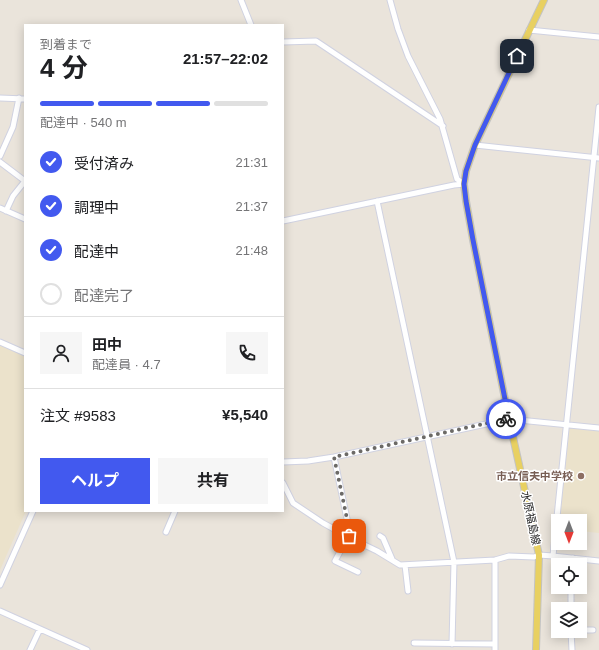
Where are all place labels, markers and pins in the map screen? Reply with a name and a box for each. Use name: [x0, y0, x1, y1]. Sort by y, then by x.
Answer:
pin: [500, 39, 534, 73]
place label: 市立信夫中学校: [496, 470, 573, 482]
marker: 市立信夫中学校: [576, 471, 586, 481]
pin: [332, 519, 366, 553]

